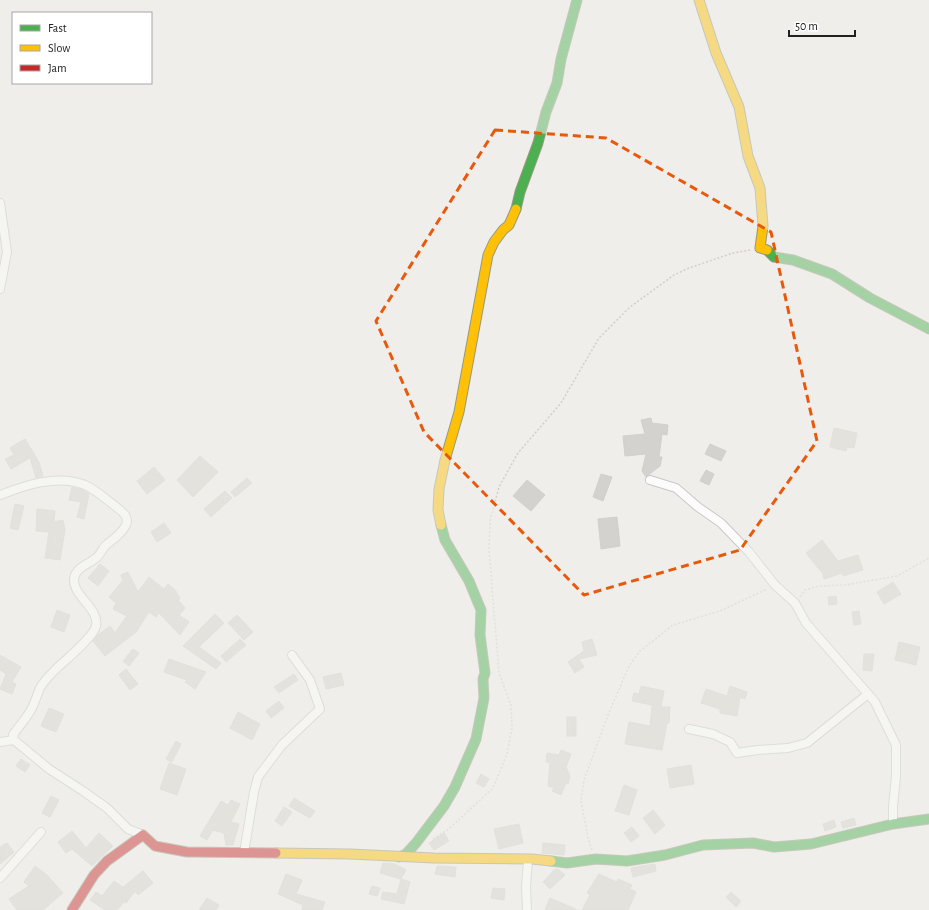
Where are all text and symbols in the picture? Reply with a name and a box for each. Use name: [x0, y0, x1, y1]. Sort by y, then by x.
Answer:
legend: [12, 12, 152, 84]
scale bar: [789, 12, 855, 38]
text: 50 m: [795, 20, 818, 32]
text: Fast: [48, 22, 67, 34]
text: Slow: [48, 42, 70, 54]
text: Jam: [48, 62, 67, 74]

